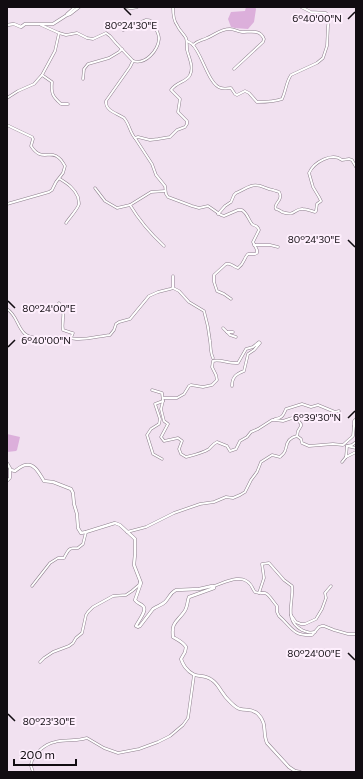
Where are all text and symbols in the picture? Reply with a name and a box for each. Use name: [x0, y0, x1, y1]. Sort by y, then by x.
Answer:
text: 6°40'00"N: [292, 12, 342, 24]
text: 80°24'30"E: [105, 19, 157, 31]
text: 80°24'30"E: [288, 233, 340, 245]
text: 80°24'00"E: [22, 302, 76, 314]
text: 6°40'00"N: [21, 334, 71, 346]
text: 6°39'30"N: [293, 411, 341, 423]
text: 80°24'00"E: [287, 647, 341, 659]
text: 80°23'30"E: [23, 715, 75, 727]
scale bar: [14, 741, 76, 767]
text: 200 m: [20, 747, 55, 761]

